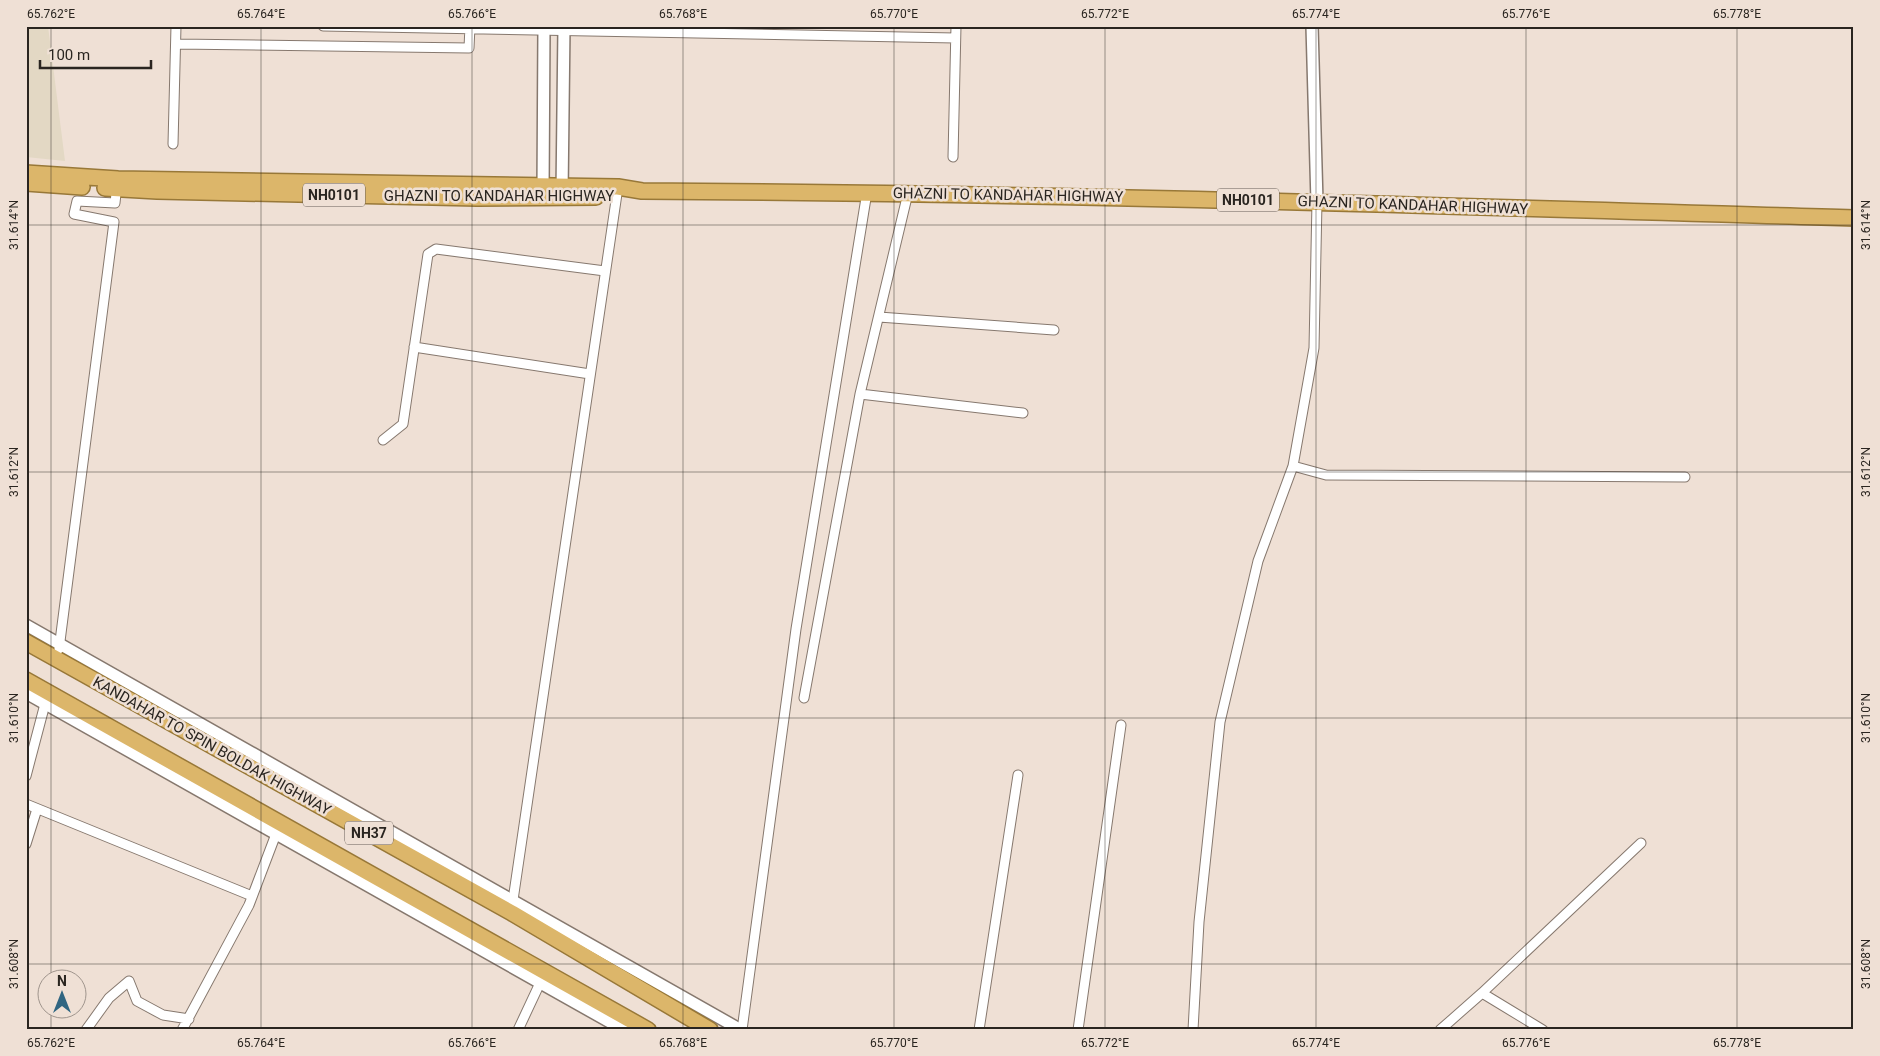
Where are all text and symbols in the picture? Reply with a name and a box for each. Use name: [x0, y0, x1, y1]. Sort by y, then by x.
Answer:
text: 65.762°E: [27, 7, 75, 21]
text: 65.764°E: [237, 7, 285, 21]
text: 65.766°E: [448, 7, 496, 21]
text: 65.768°E: [659, 7, 707, 21]
text: 65.770°E: [870, 7, 918, 21]
text: 65.772°E: [1081, 7, 1129, 21]
text: 65.774°E: [1292, 7, 1340, 21]
text: 65.776°E: [1502, 7, 1550, 21]
text: 65.778°E: [1713, 7, 1761, 21]
scale bar: [40, 38, 151, 70]
text: 100 m: [48, 46, 90, 64]
road number: NH0101: [303, 184, 365, 206]
street label: GHAZNI TO KANDAHAR HIGHWAY: [893, 184, 1123, 206]
street label: GHAZNI TO KANDAHAR HIGHWAY: [384, 187, 614, 205]
road number: NH0101: [1217, 188, 1279, 212]
street label: GHAZNI TO KANDAHAR HIGHWAY: [1297, 192, 1529, 218]
text: 31.614°N: [7, 200, 21, 250]
text: 31.614°N: [1859, 200, 1873, 250]
text: 31.612°N: [7, 447, 21, 497]
text: 31.612°N: [1859, 447, 1873, 497]
street label: KANDAHAR TO SPIN BOLDAK HIGHWAY: [90, 673, 334, 819]
text: 31.610°N: [7, 693, 21, 743]
text: 31.610°N: [1859, 693, 1873, 743]
road number: NH37: [345, 821, 393, 844]
text: 31.608°N: [7, 939, 21, 989]
text: 31.608°N: [1859, 939, 1873, 989]
north arrow: [38, 968, 88, 1018]
text: N: [57, 973, 67, 989]
text: 65.762°E: [27, 1036, 75, 1050]
text: 65.764°E: [237, 1036, 285, 1050]
text: 65.766°E: [448, 1036, 496, 1050]
text: 65.768°E: [659, 1036, 707, 1050]
text: 65.770°E: [870, 1036, 918, 1050]
text: 65.772°E: [1081, 1036, 1129, 1050]
text: 65.774°E: [1292, 1036, 1340, 1050]
text: 65.776°E: [1502, 1036, 1550, 1050]
text: 65.778°E: [1713, 1036, 1761, 1050]

